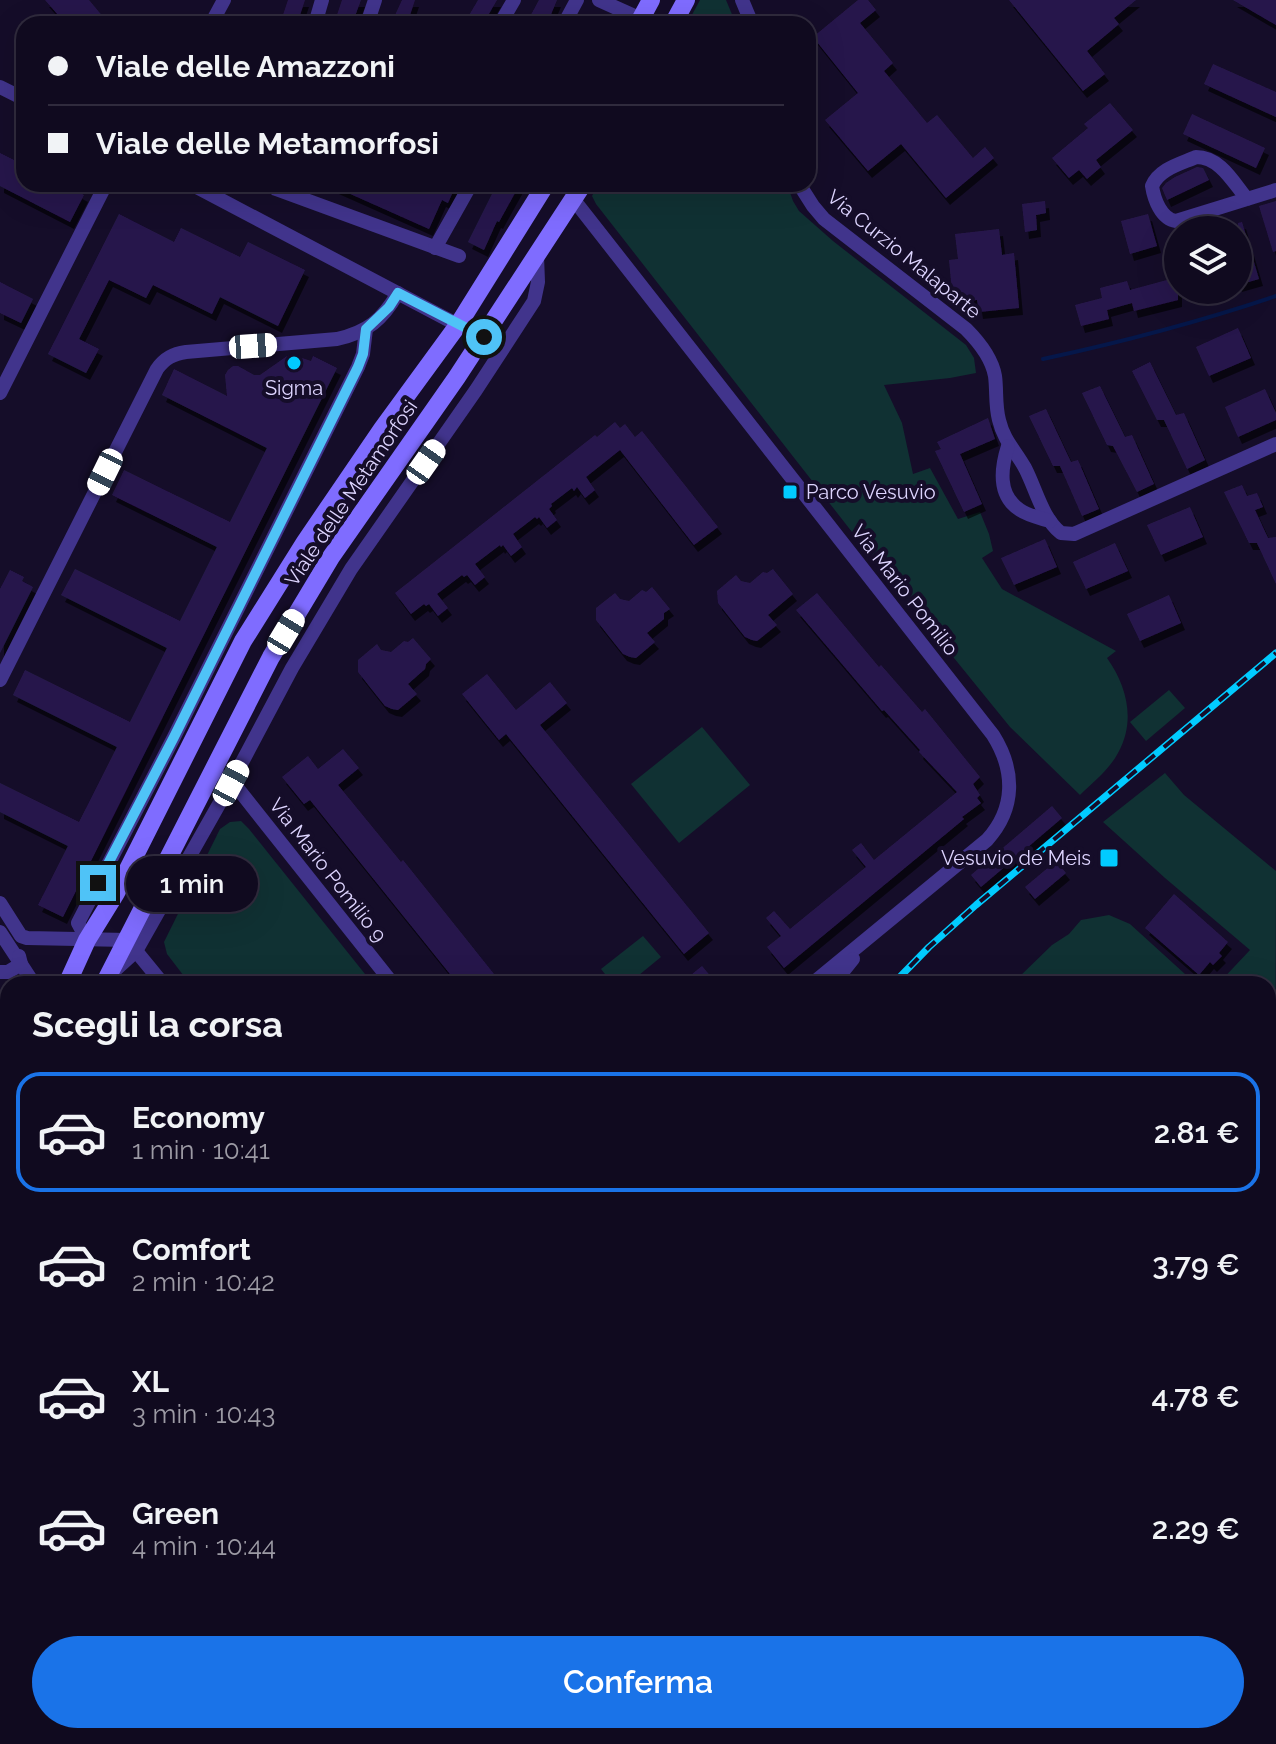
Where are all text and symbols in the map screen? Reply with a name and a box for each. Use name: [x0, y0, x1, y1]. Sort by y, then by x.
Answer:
text: Viale delle Amazzoni: [96, 49, 395, 84]
text: Viale delle Metamorfosi: [96, 126, 439, 161]
street label: Via Curzio Malaparte: [822, 185, 986, 324]
map controls: [1164, 216, 1252, 304]
button: layers: [1164, 216, 1252, 304]
route start: [466, 319, 502, 355]
car: [228, 332, 278, 360]
marker: Sigma: [285, 354, 303, 372]
place label: Sigma: [265, 376, 323, 400]
street label: Viale delle Metamorfosi: [280, 395, 422, 591]
car: [402, 435, 450, 489]
car: [84, 445, 126, 499]
place label: Parco Vesuvio: [806, 480, 936, 504]
marker: Parco Vesuvio: [781, 483, 799, 501]
street label: Via Mario Pomilio: [847, 520, 964, 660]
car: [263, 605, 309, 659]
car: [209, 756, 253, 810]
street label: Via Mario Pomilio 9: [264, 793, 392, 947]
place label: Vesuvio de Meis: [941, 846, 1091, 870]
marker: Vesuvio de Meis: [1098, 847, 1120, 869]
callout: 1 min: [126, 855, 258, 911]
route end: [80, 865, 116, 901]
text: 1 min: [160, 869, 224, 899]
text: Scegli la corsa: [32, 1003, 283, 1045]
icon: car: [36, 1096, 108, 1168]
text: Economy: [132, 1100, 265, 1135]
text: 2.81 €: [1154, 1115, 1240, 1150]
text: 1 min · 10:41: [132, 1135, 270, 1165]
icon: car: [36, 1228, 108, 1300]
text: Comfort: [132, 1232, 251, 1267]
text: 3.79 €: [1152, 1247, 1240, 1282]
text: 2 min · 10:42: [132, 1267, 275, 1297]
icon: car: [36, 1360, 108, 1432]
text: XL: [132, 1364, 169, 1399]
text: 4.78 €: [1152, 1379, 1240, 1414]
text: 3 min · 10:43: [132, 1399, 275, 1429]
icon: car: [36, 1492, 108, 1564]
text: Green: [132, 1496, 219, 1531]
text: 2.29 €: [1152, 1511, 1240, 1546]
text: 4 min · 10:44: [132, 1531, 276, 1561]
button: Conferma: [32, 1636, 1244, 1728]

